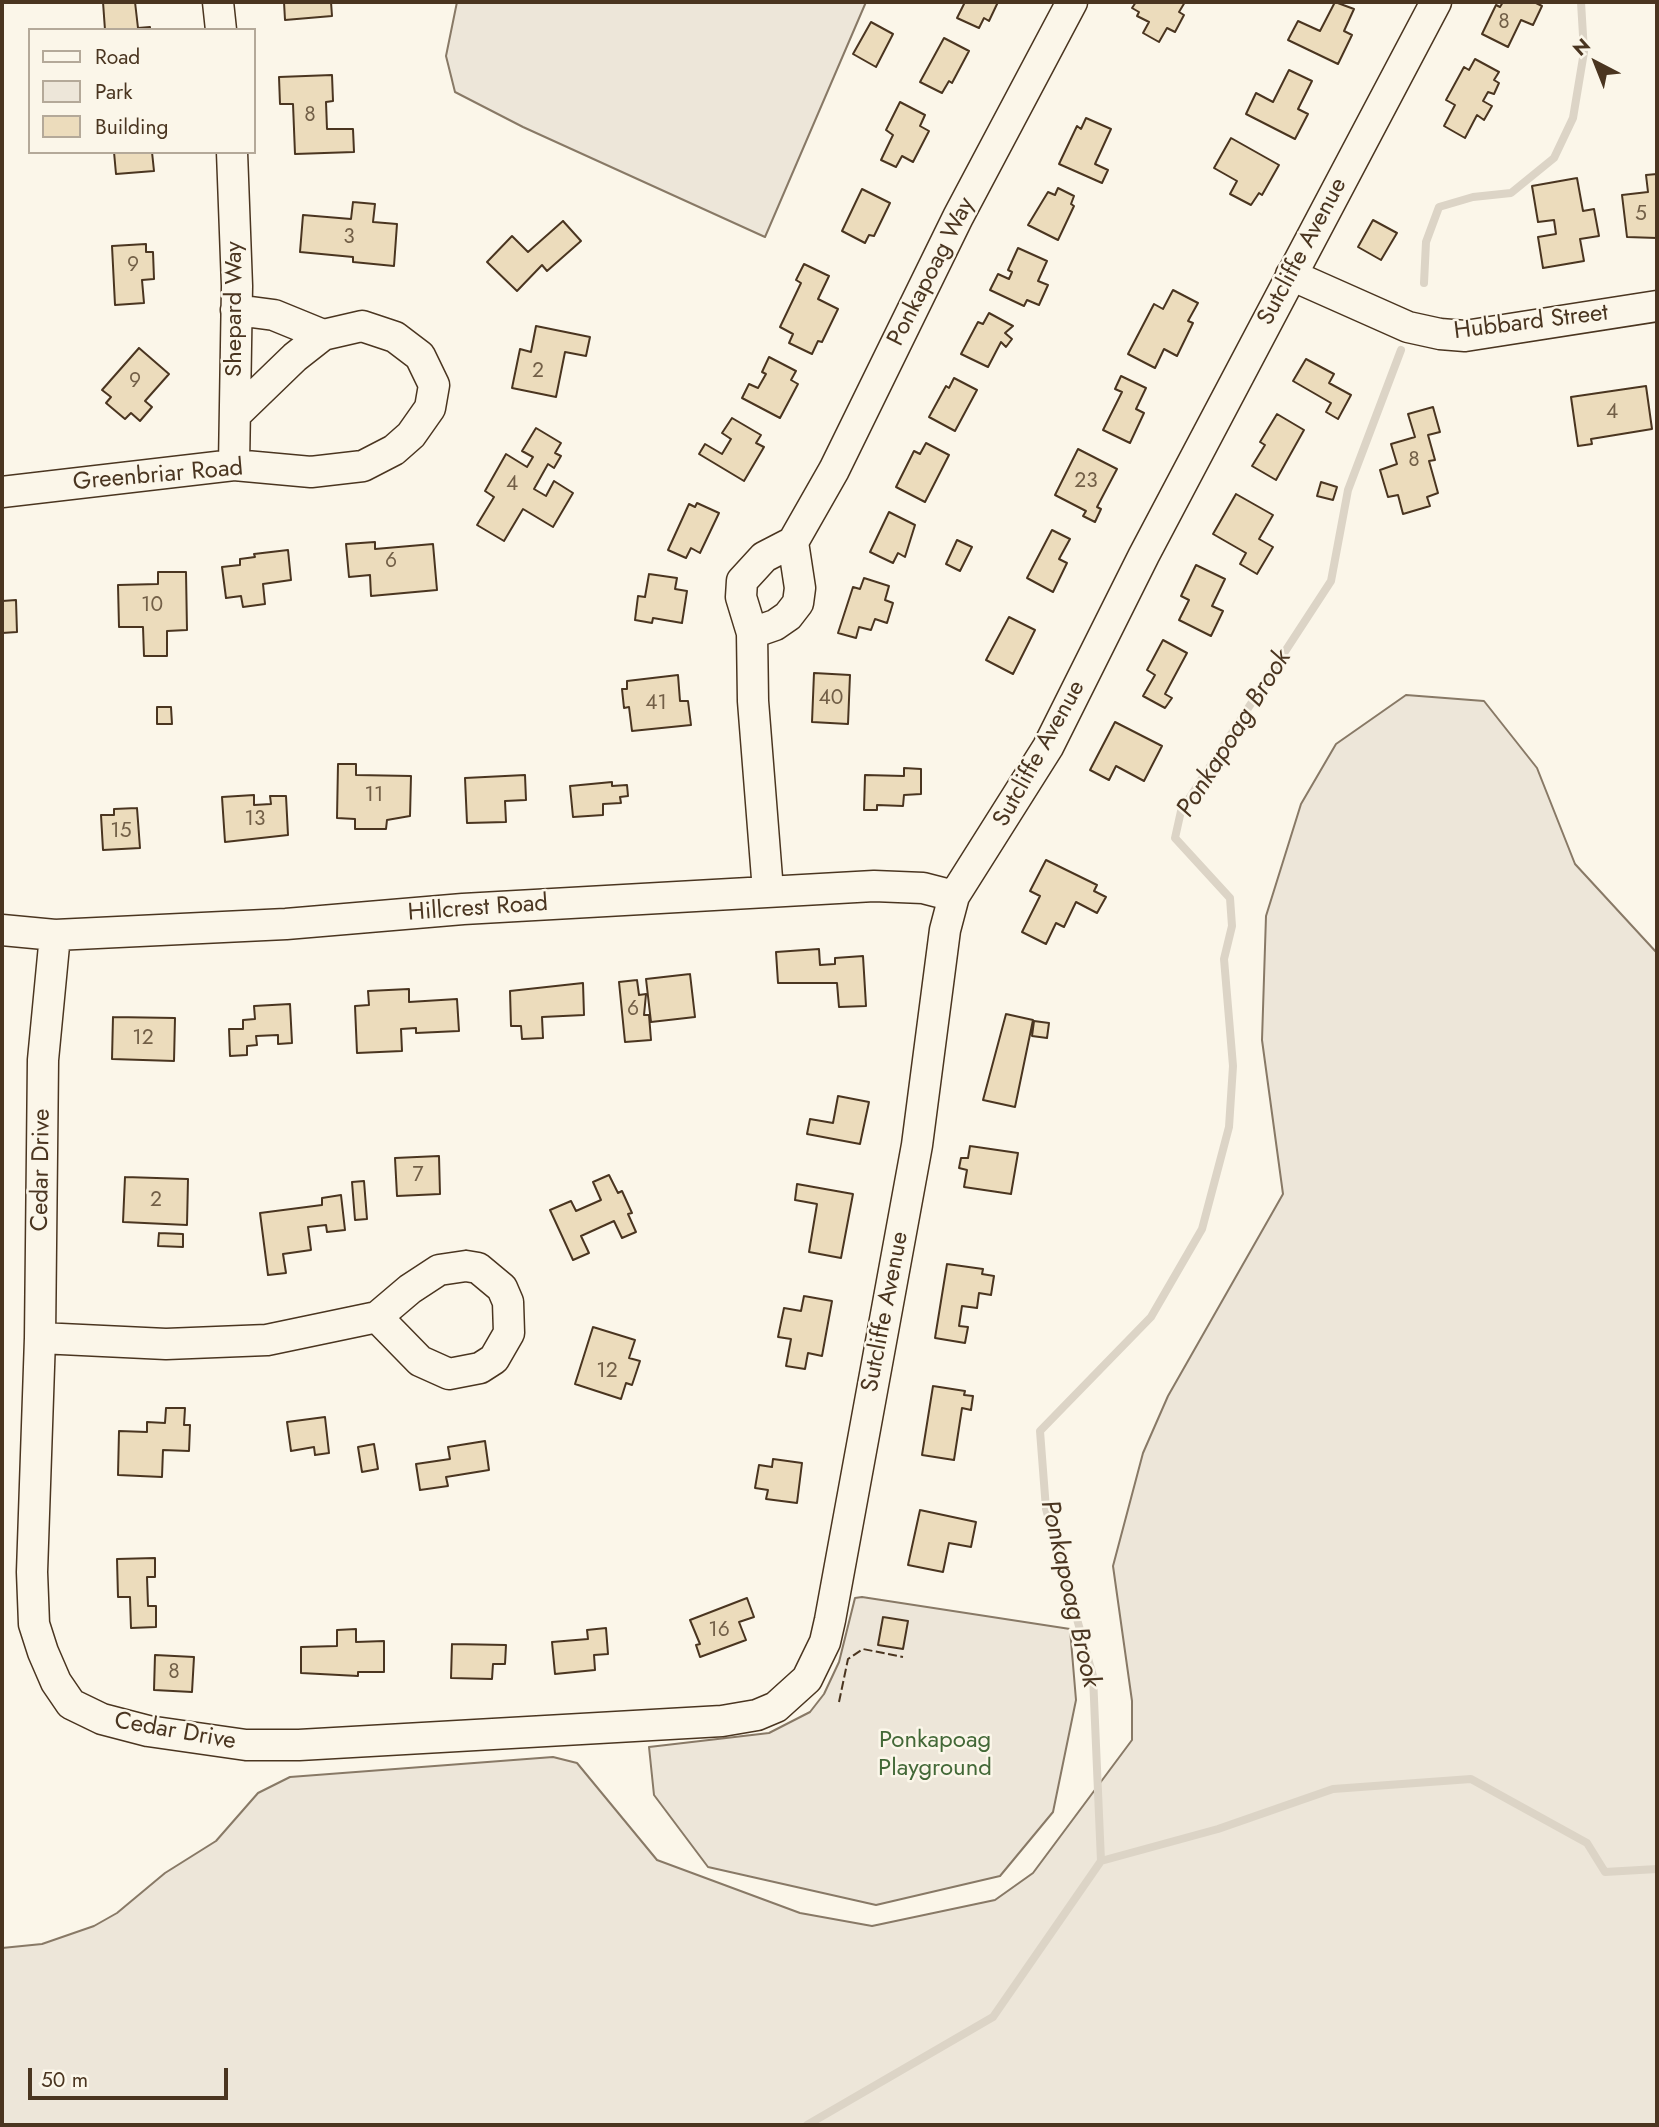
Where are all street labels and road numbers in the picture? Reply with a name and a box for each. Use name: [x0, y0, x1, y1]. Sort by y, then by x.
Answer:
street label: Sutcliffe Avenue: [1252, 173, 1354, 331]
street label: Ponkapoag Way: [882, 193, 982, 351]
street label: Shepard Way: [221, 241, 249, 377]
street label: Hubbard Street: [1452, 299, 1610, 347]
street label: Greenbriar Road: [72, 454, 244, 498]
street label: Sutcliffe Avenue: [988, 676, 1092, 832]
street label: Hillcrest Road: [407, 890, 549, 928]
street label: Cedar Drive: [27, 1108, 57, 1232]
street label: Sutcliffe Avenue: [856, 1229, 916, 1395]
street label: Cedar Drive: [112, 1707, 238, 1757]

